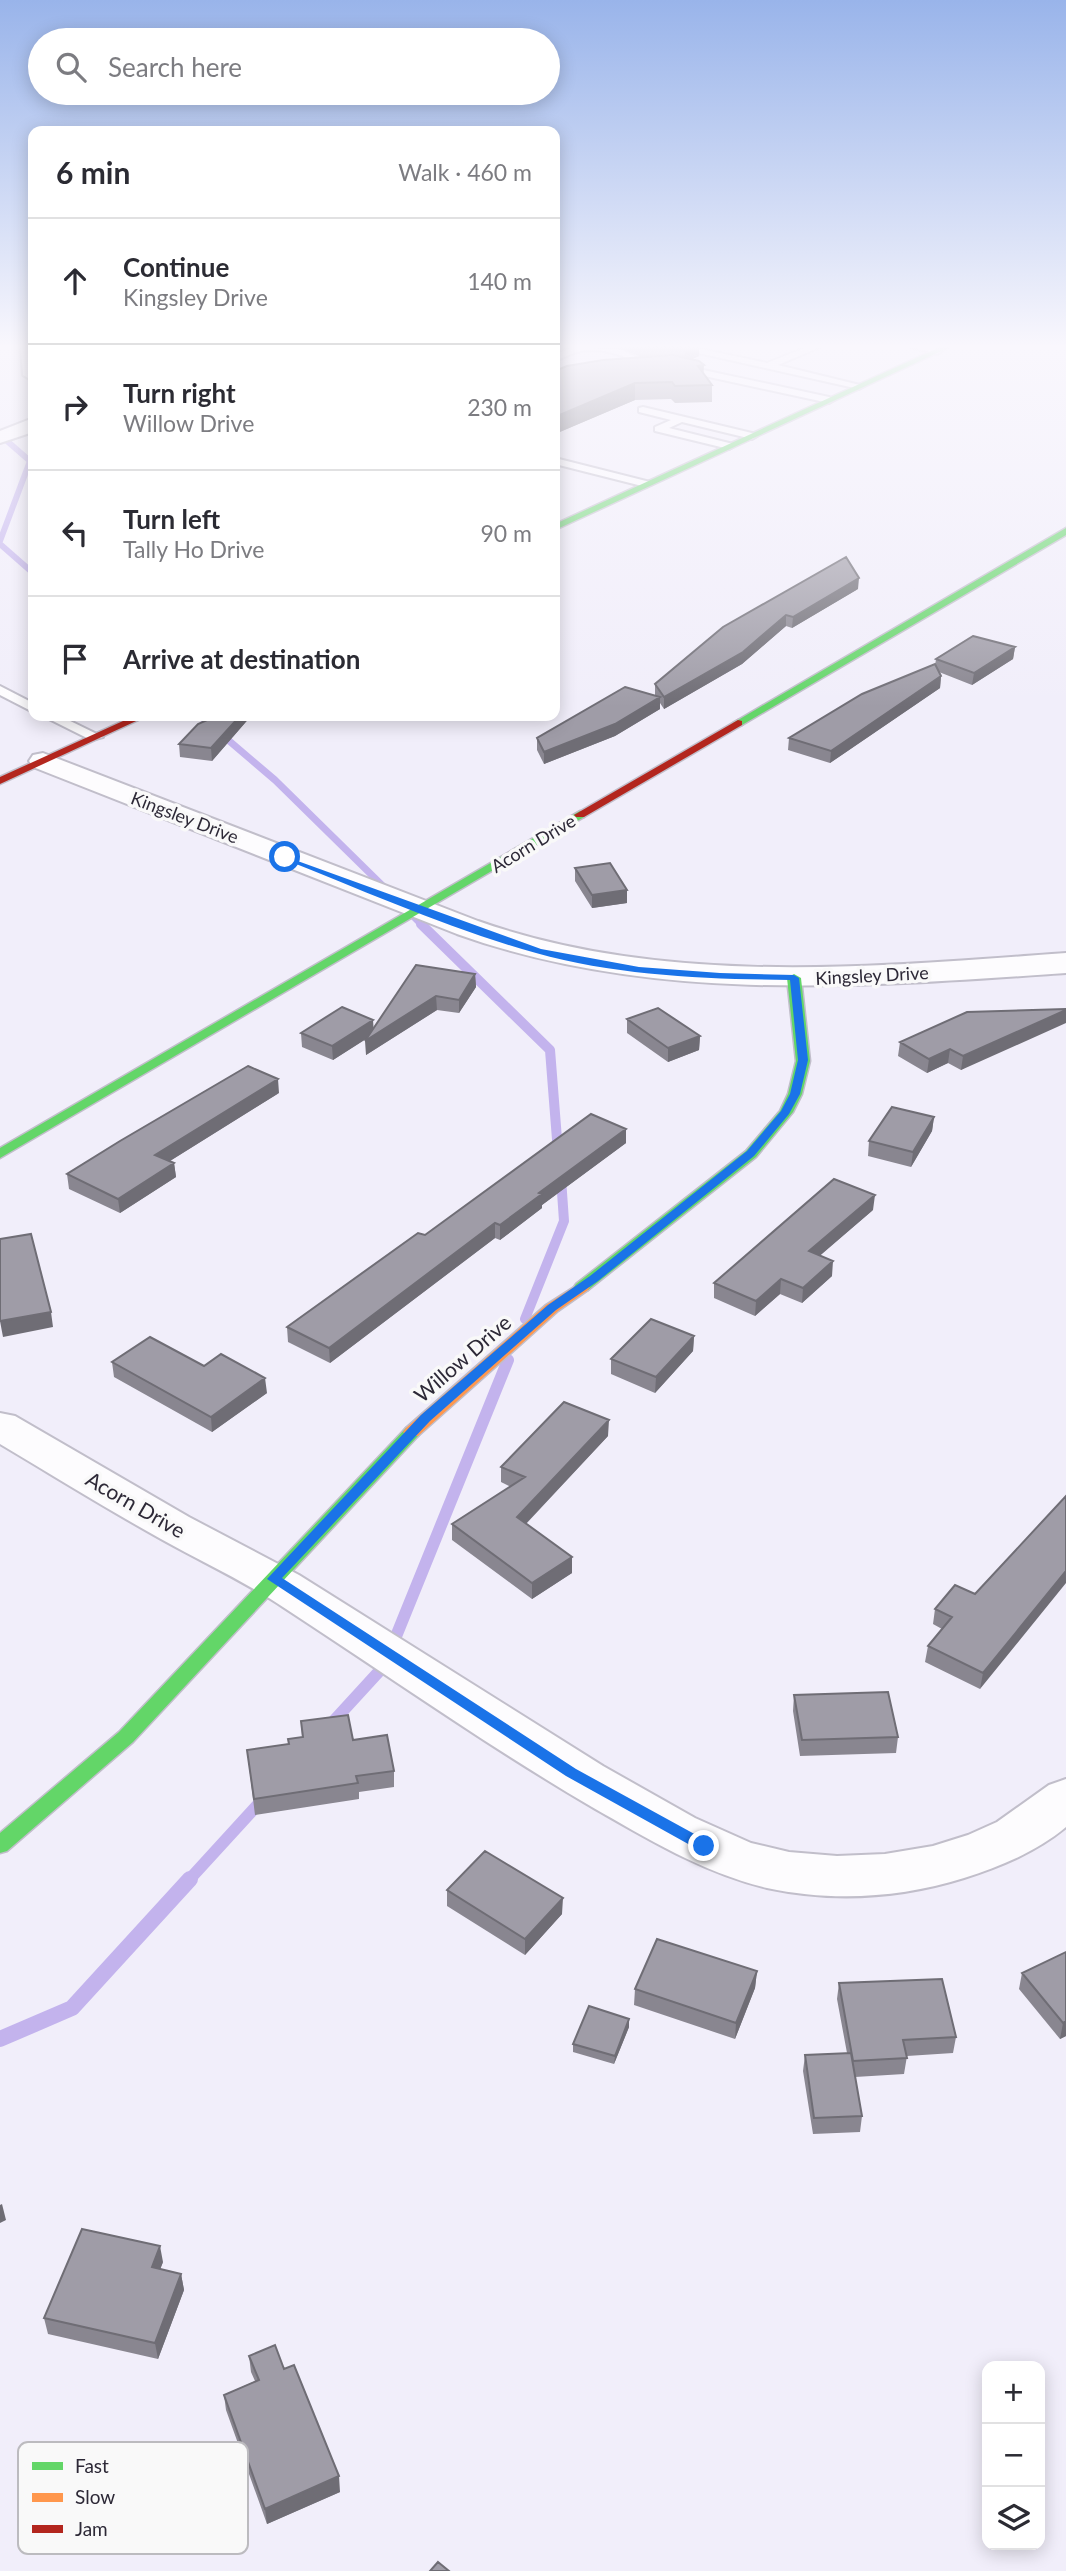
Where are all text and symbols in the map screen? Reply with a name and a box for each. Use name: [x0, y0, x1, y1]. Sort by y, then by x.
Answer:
search box: [28, 28, 560, 105]
icon: search: [52, 48, 90, 86]
text: Search here: [108, 51, 242, 83]
text: 6 min: [56, 154, 130, 190]
text: Walk · 460 m: [398, 158, 532, 186]
text: Continue: [123, 251, 229, 283]
icon: ahead: [56, 262, 94, 300]
text: 140 m: [467, 267, 532, 295]
text: Kingsley Drive: [123, 283, 268, 311]
text: Turn right: [123, 377, 236, 409]
icon: right: [56, 388, 94, 426]
text: 230 m: [467, 393, 532, 421]
text: Willow Drive: [123, 409, 254, 437]
text: Turn left: [123, 503, 220, 535]
icon: left: [56, 514, 94, 552]
text: 90 m: [481, 519, 532, 547]
text: Tally Ho Drive: [123, 535, 264, 563]
icon: arrive: [56, 640, 94, 678]
text: Arrive at destination: [123, 643, 360, 675]
street label: Kingsley Drive: [128, 786, 242, 848]
street label: Acorn Drive: [487, 809, 579, 877]
route start: [269, 841, 300, 872]
street label: Kingsley Drive: [815, 961, 929, 989]
street label: Willow Drive: [409, 1309, 515, 1407]
street label: Acorn Drive: [82, 1466, 190, 1542]
route end: [688, 1830, 719, 1861]
map controls: [982, 2361, 1045, 2550]
button: +: [982, 2361, 1045, 2424]
button: −: [982, 2424, 1045, 2487]
legend: [18, 2442, 248, 2554]
text: Fast: [75, 2454, 109, 2477]
text: Slow: [75, 2485, 115, 2508]
button: layers: [982, 2487, 1045, 2550]
text: Jam: [75, 2517, 108, 2540]

